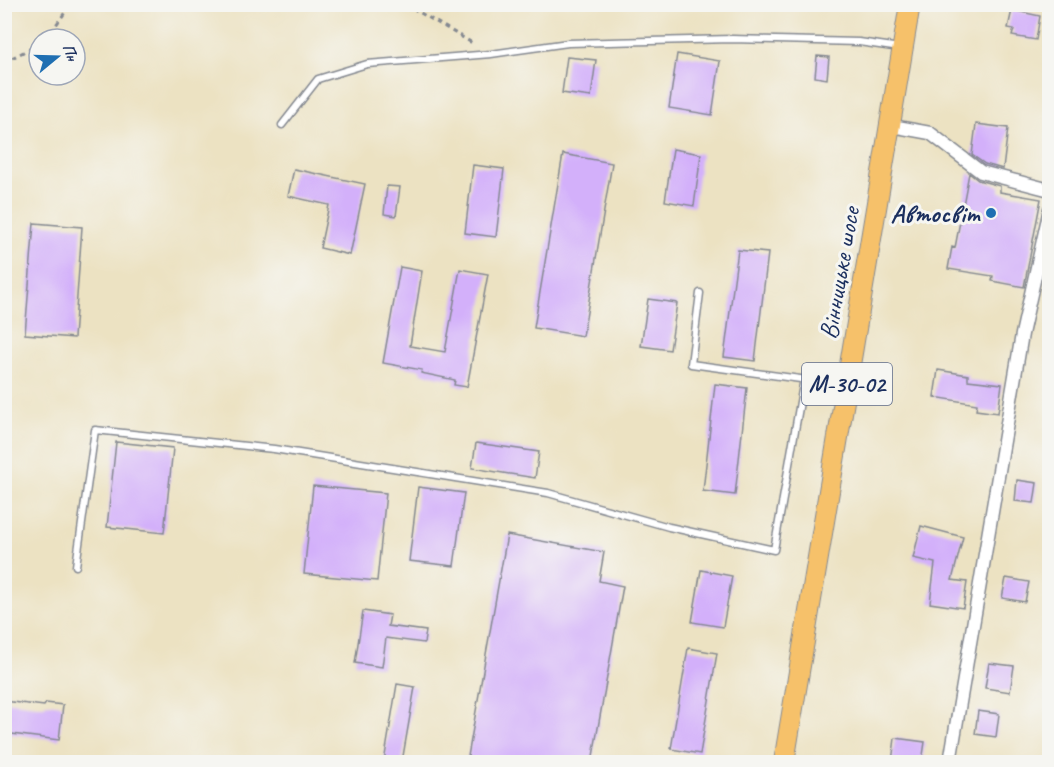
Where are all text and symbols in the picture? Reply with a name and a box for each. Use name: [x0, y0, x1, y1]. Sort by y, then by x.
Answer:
north arrow: [27, 27, 87, 87]
text: Пн: [58, 41, 83, 64]
place label: Автосвіт: [891, 197, 981, 230]
street label: Вінницьке шосе: [812, 202, 868, 342]
marker: Автосвіт: [984, 206, 998, 220]
road number: М-30-02: [802, 363, 892, 405]

